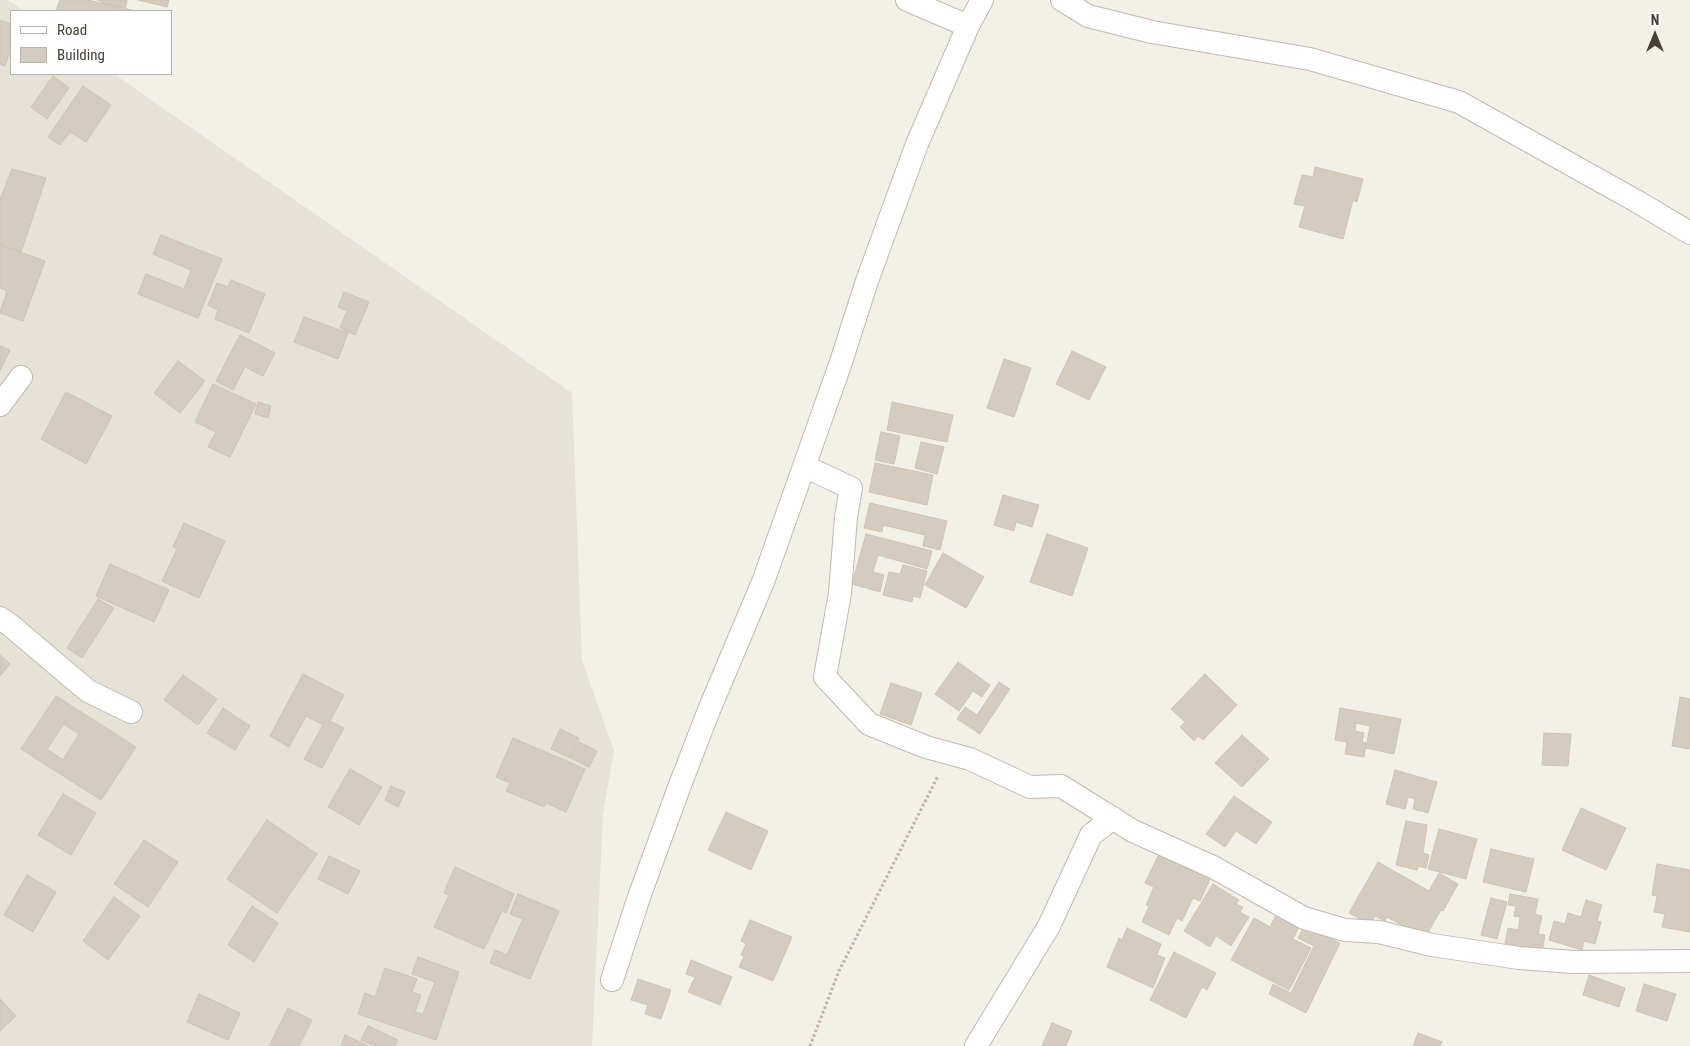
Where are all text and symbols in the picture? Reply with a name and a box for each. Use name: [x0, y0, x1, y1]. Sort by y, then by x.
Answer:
legend: [10, 10, 172, 75]
north arrow: [1630, 10, 1680, 60]
text: N: [1651, 12, 1659, 28]
text: Road: [57, 21, 87, 39]
text: Building: [57, 46, 105, 64]

